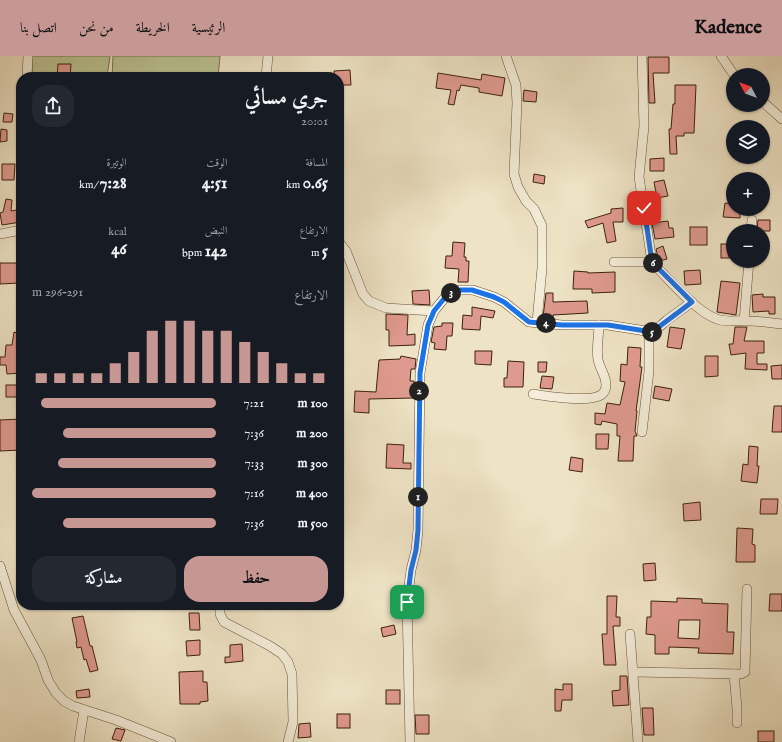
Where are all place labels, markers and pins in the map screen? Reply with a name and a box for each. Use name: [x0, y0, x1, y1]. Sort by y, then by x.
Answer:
pin: [627, 191, 661, 225]
pin: 6: [643, 253, 663, 273]
pin: 3: [441, 283, 461, 303]
pin: 4: [536, 313, 556, 333]
pin: 5: [642, 322, 662, 342]
pin: 2: [409, 381, 429, 401]
pin: 1: [408, 487, 428, 507]
pin: [390, 585, 424, 619]

